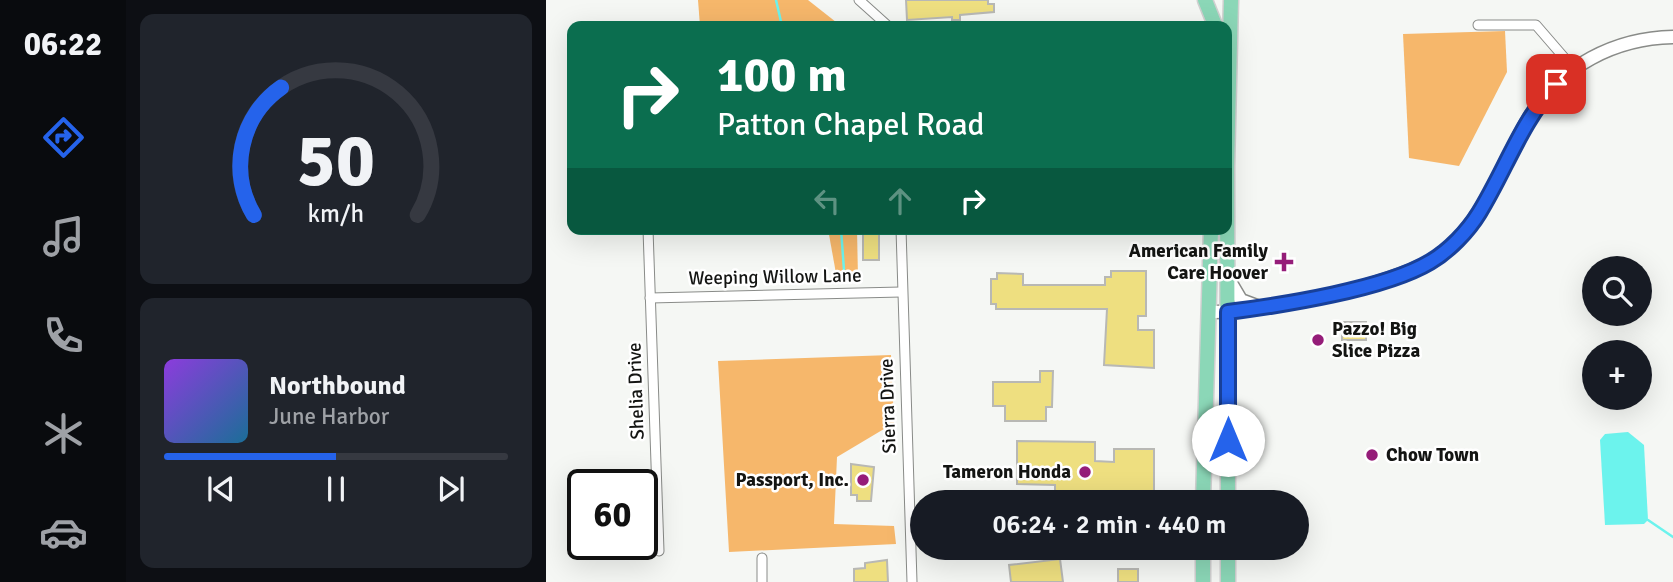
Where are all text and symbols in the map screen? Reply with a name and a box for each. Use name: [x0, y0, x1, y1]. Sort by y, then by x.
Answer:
text: 06:22: [24, 25, 102, 64]
text: 100 m: [717, 45, 847, 105]
icon: right: [602, 49, 693, 140]
pin: [1526, 54, 1586, 114]
icon: arrive: [1537, 65, 1575, 103]
text: Patton Chapel Road: [717, 105, 984, 144]
icon: directions: [39, 113, 88, 162]
text: 50: [297, 117, 375, 206]
icon: left: [808, 182, 846, 220]
icon: ahead: [881, 182, 919, 220]
icon: right: [954, 182, 992, 220]
text: km/h: [308, 198, 364, 229]
icon: music: [39, 212, 88, 261]
place label: American Family Care Hoover: [1129, 239, 1269, 285]
marker: American Family Care Hoover: [1274, 252, 1294, 272]
map controls: [1582, 256, 1652, 410]
button: search: [1582, 256, 1652, 326]
street label: Weeping Willow Lane: [688, 263, 862, 291]
icon: phone: [39, 311, 88, 360]
place label: Pazzo! Big Slice Pizza: [1332, 317, 1420, 363]
marker: Pazzo! Big Slice Pizza: [1310, 332, 1326, 348]
button: +: [1582, 340, 1652, 410]
street label: Shelia Drive: [622, 342, 650, 440]
street label: Sierra Drive: [874, 358, 902, 454]
text: Northbound: [269, 370, 406, 402]
text: June Harbor: [269, 402, 389, 431]
position arrow: [1191, 403, 1265, 477]
icon: climate: [39, 409, 88, 458]
place label: Chow Town: [1386, 443, 1479, 467]
marker: Chow Town: [1364, 447, 1380, 463]
place label: Tameron Honda: [943, 460, 1071, 484]
marker: Tameron Honda: [1077, 464, 1093, 480]
place label: Passport, Inc.: [735, 468, 849, 492]
speed limit sign: 60: [567, 469, 658, 560]
icon: previous: [202, 470, 240, 508]
icon: pause: [317, 470, 355, 508]
icon: next: [432, 470, 470, 508]
marker: Passport, Inc.: [855, 472, 871, 488]
icon: car: [39, 508, 88, 557]
text: 06:24 · 2 min · 440 m: [993, 509, 1226, 541]

